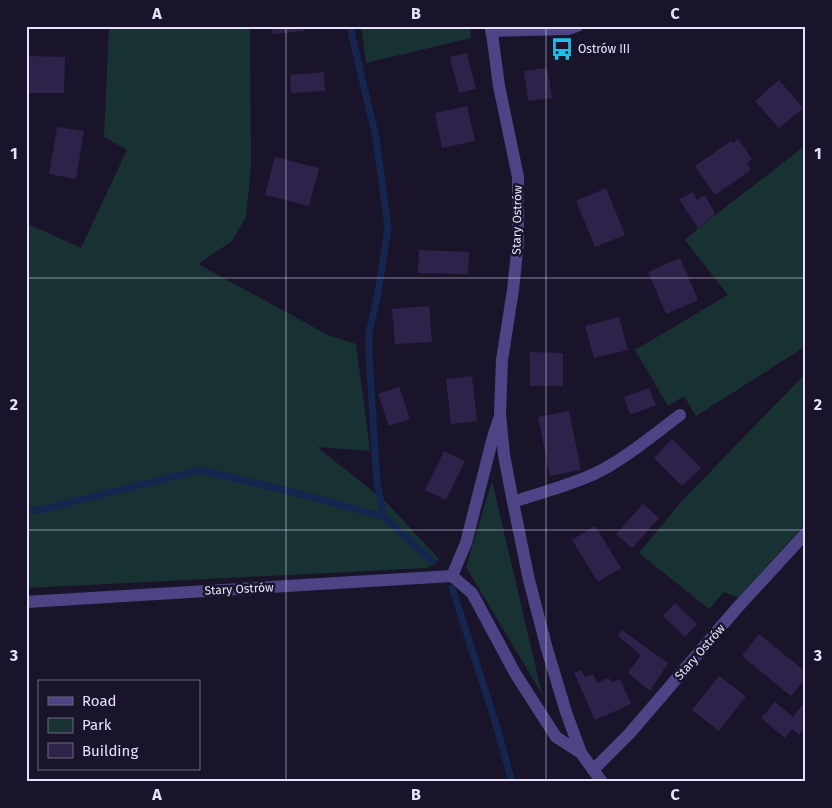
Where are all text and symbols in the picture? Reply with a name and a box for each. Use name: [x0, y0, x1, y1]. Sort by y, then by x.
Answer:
text: A: [151, 4, 162, 23]
text: B: [411, 4, 421, 23]
text: C: [670, 4, 680, 23]
bus stop icon: Ostrów III: [549, 36, 575, 62]
place label: Ostrów III: [578, 42, 630, 56]
text: 1: [10, 144, 18, 163]
text: 1: [814, 144, 822, 163]
street label: Stary Ostrów: [509, 185, 525, 255]
text: 2: [10, 395, 18, 414]
text: 2: [814, 395, 822, 414]
street label: Stary Ostrów: [204, 580, 274, 598]
street label: Stary Ostrów: [672, 621, 728, 683]
text: 3: [9, 646, 18, 665]
text: 3: [813, 646, 822, 665]
legend: [38, 680, 200, 770]
text: Road: [82, 692, 117, 710]
text: Park: [82, 716, 112, 734]
text: Building: [82, 742, 138, 760]
text: A: [151, 785, 162, 804]
text: B: [411, 785, 421, 804]
text: C: [670, 785, 680, 804]

